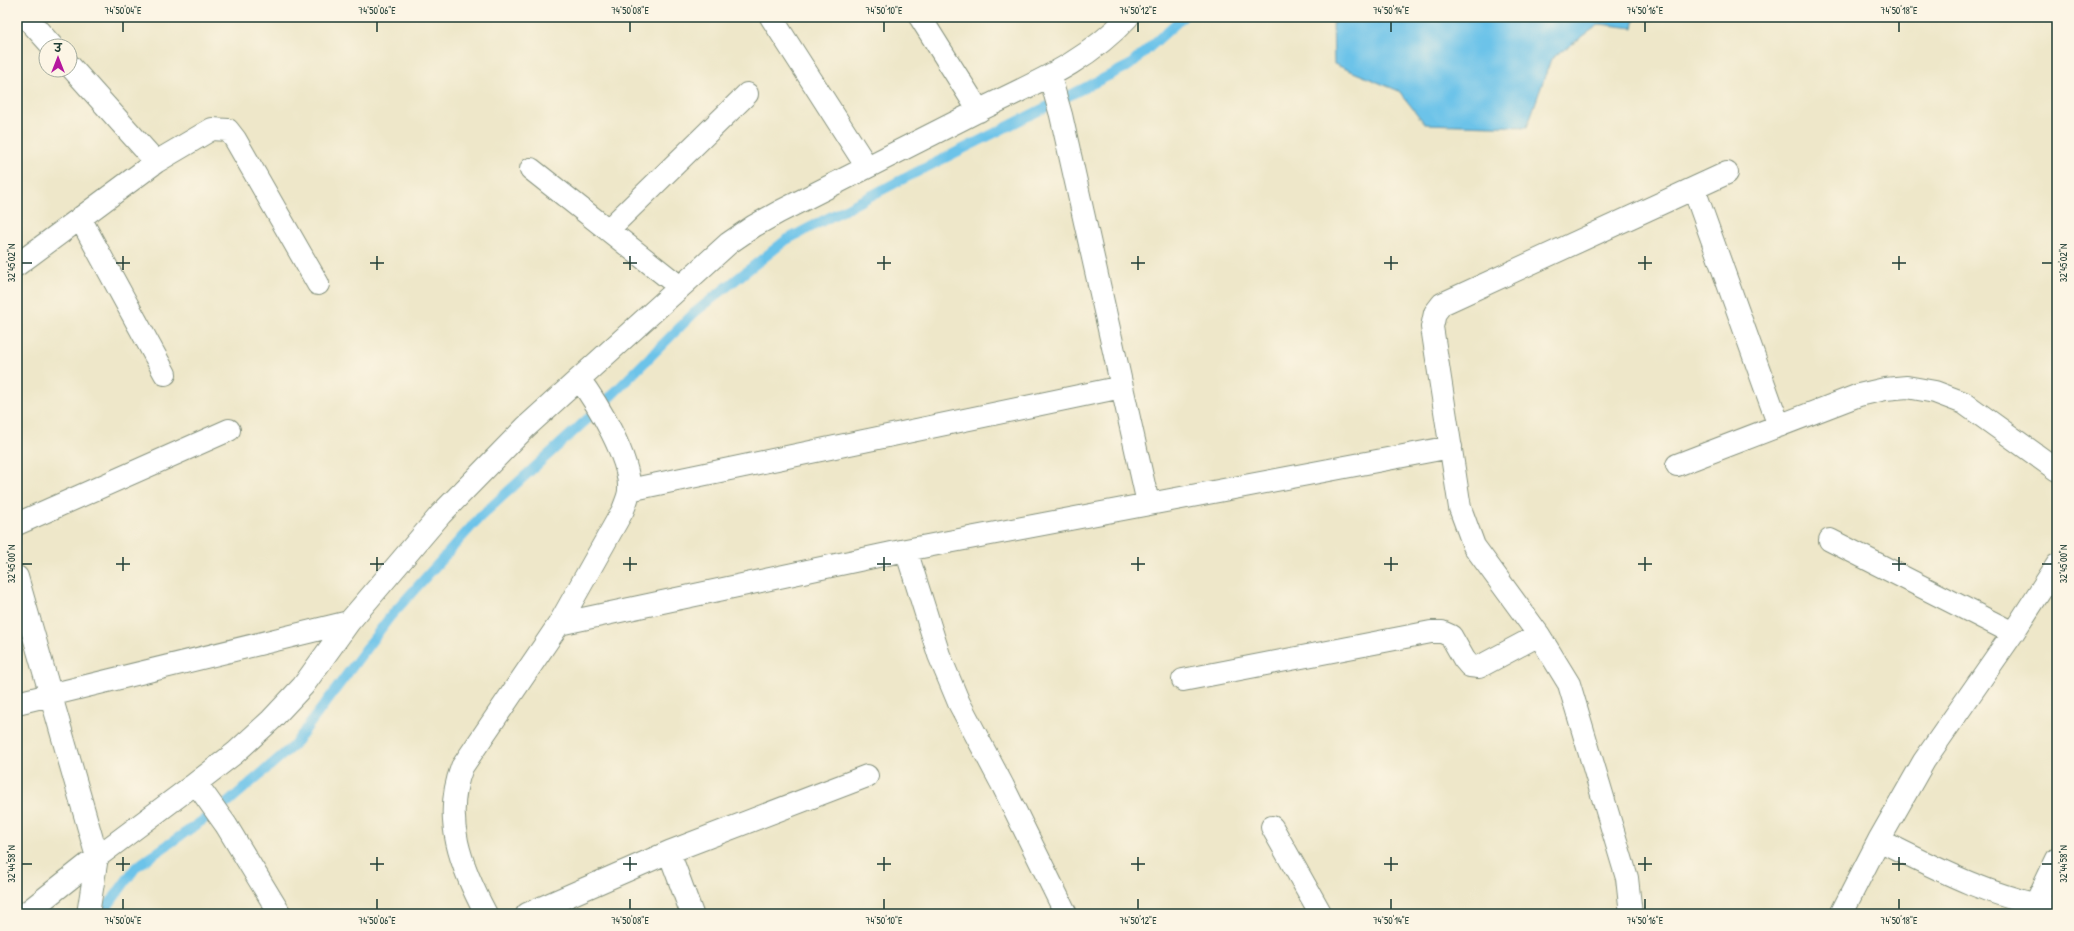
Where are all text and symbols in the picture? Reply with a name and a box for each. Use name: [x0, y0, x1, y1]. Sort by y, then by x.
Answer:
text: 74°50'04"E: [104, 4, 142, 17]
text: 74°50'06"E: [358, 4, 396, 17]
text: 74°50'08"E: [611, 4, 649, 17]
text: 74°50'10"E: [866, 4, 903, 17]
text: 74°50'12"E: [1119, 4, 1157, 17]
text: 74°50'14"E: [1373, 4, 1410, 17]
text: 74°50'16"E: [1627, 4, 1664, 17]
text: 74°50'18"E: [1881, 4, 1918, 17]
north arrow: [38, 38, 78, 78]
text: उ: [53, 41, 63, 55]
text: 32°45'02"N: [5, 244, 18, 282]
text: 32°45'02"N: [2057, 244, 2070, 282]
text: 32°45'00"N: [5, 545, 18, 583]
text: 32°45'00"N: [2057, 545, 2070, 583]
text: 32°44'58"N: [5, 845, 18, 883]
text: 32°44'58"N: [2057, 845, 2070, 883]
text: 74°50'04"E: [104, 914, 142, 927]
text: 74°50'06"E: [358, 914, 396, 927]
text: 74°50'08"E: [611, 914, 649, 927]
text: 74°50'10"E: [866, 914, 903, 927]
text: 74°50'12"E: [1119, 914, 1157, 927]
text: 74°50'14"E: [1373, 914, 1410, 927]
text: 74°50'16"E: [1627, 914, 1664, 927]
text: 74°50'18"E: [1881, 914, 1918, 927]

